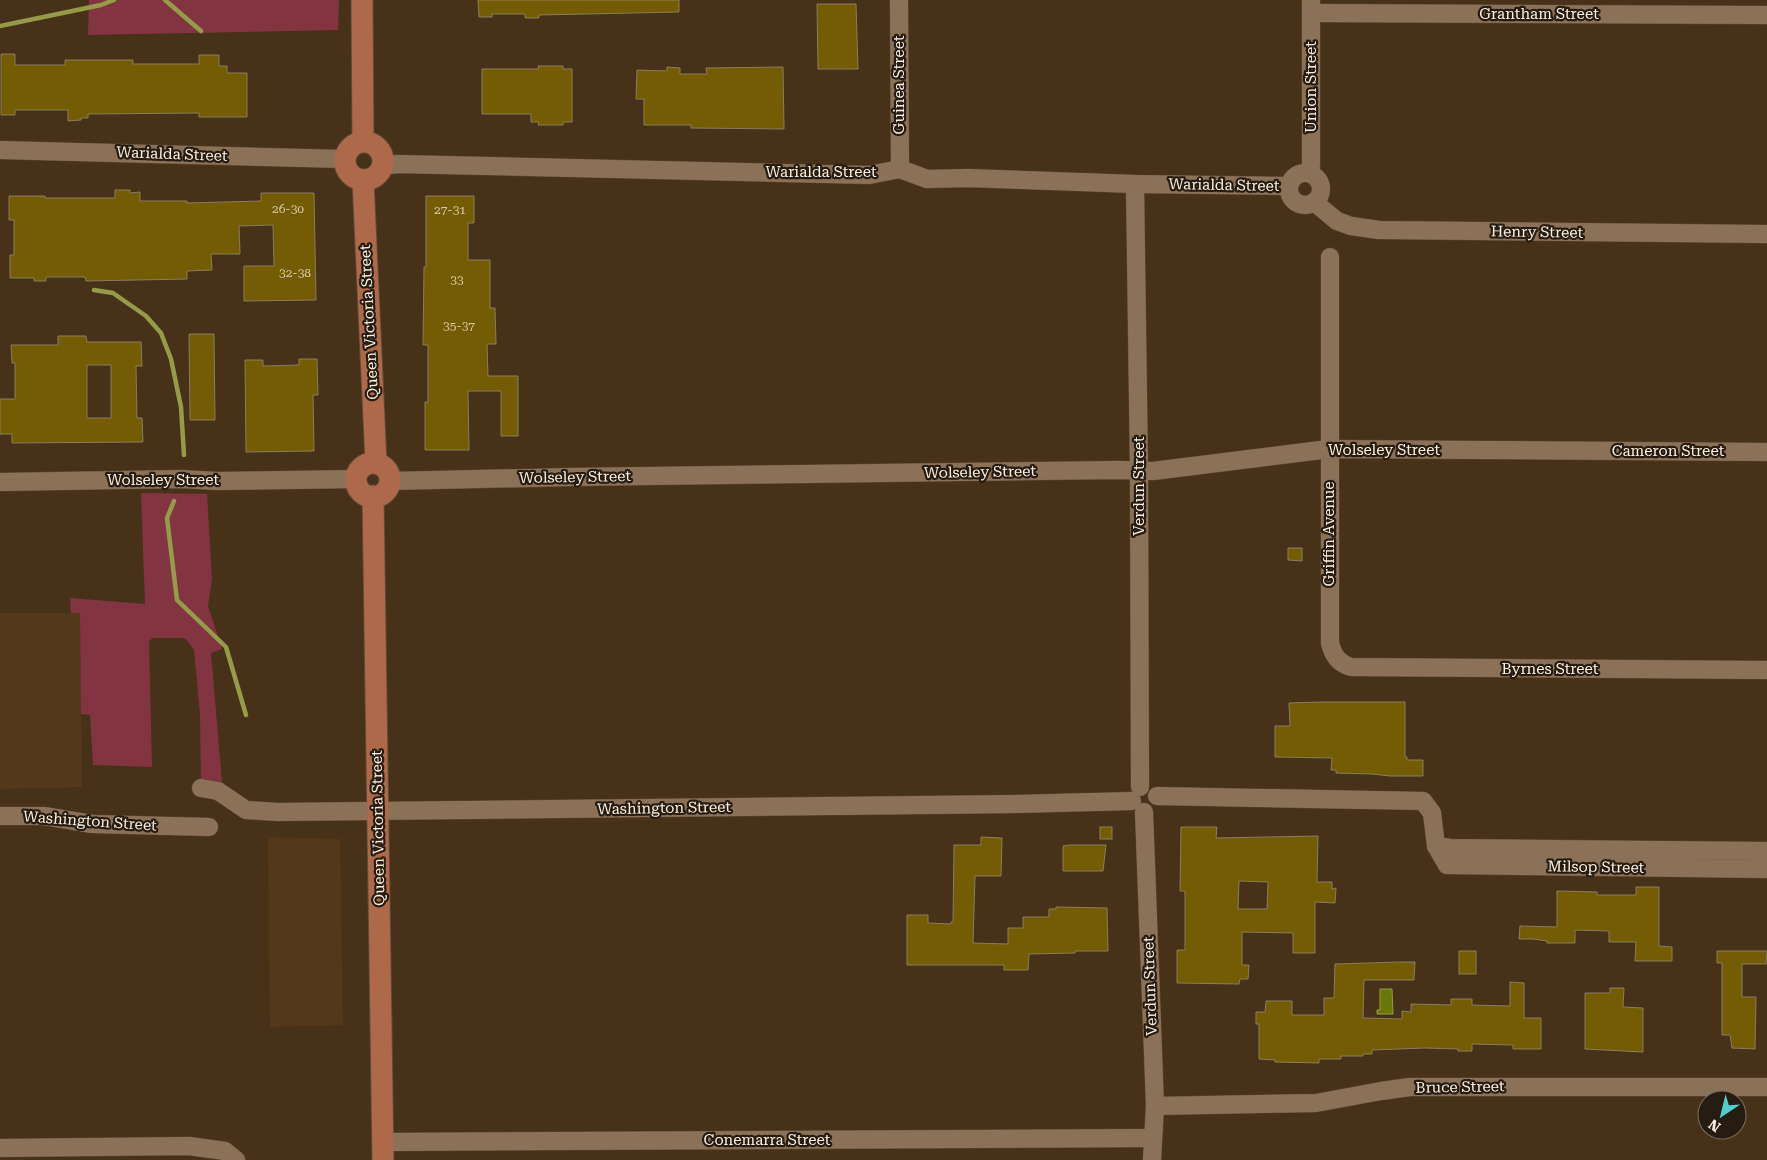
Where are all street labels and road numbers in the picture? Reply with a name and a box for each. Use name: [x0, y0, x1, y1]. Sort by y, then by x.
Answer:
street label: Grantham Street: [1479, 5, 1599, 23]
street label: Guinea Street: [890, 35, 908, 134]
street label: Union Street: [1302, 41, 1320, 133]
street label: Warialda Street: [116, 143, 228, 165]
street label: Warialda Street: [765, 163, 877, 181]
street label: Warialda Street: [1168, 175, 1280, 195]
street label: Henry Street: [1491, 222, 1584, 242]
street label: Queen Victoria Street: [356, 243, 382, 400]
street label: Verdun Street: [1130, 436, 1148, 536]
street label: Wolseley Street: [1328, 441, 1440, 459]
street label: Cameron Street: [1612, 442, 1725, 460]
street label: Wolseley Street: [924, 462, 1037, 482]
street label: Wolseley Street: [519, 467, 632, 487]
street label: Wolseley Street: [107, 471, 219, 489]
street label: Griffin Avenue: [1320, 482, 1338, 586]
street label: Byrnes Street: [1502, 660, 1599, 678]
street label: Queen Victoria Street: [368, 750, 388, 906]
street label: Washington Street: [597, 798, 731, 818]
street label: Washington Street: [23, 807, 158, 835]
street label: Milsop Street: [1548, 857, 1645, 877]
street label: Verdun Street: [1139, 936, 1161, 1036]
street label: Bruce Street: [1415, 1077, 1505, 1097]
street label: Conemarra Street: [704, 1131, 831, 1149]

